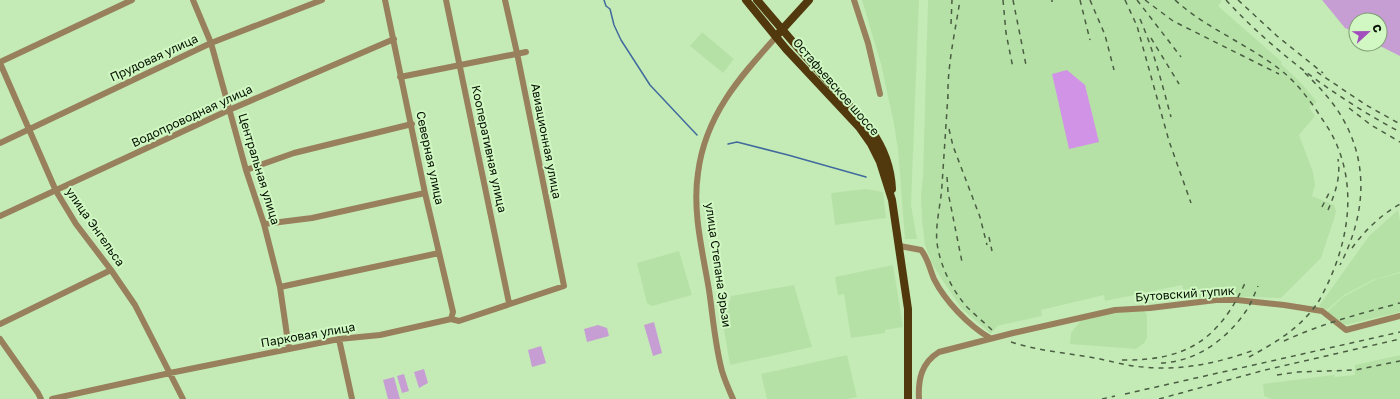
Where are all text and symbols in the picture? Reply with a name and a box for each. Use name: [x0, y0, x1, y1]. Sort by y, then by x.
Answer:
north arrow: [1348, 12, 1388, 52]
text: С: [1370, 22, 1385, 34]
street label: Прудовая улица: [107, 31, 200, 85]
street label: Остафьевское шоссе: [790, 35, 883, 138]
street label: Водопроводная улица: [129, 81, 255, 150]
street label: Авиационная улица: [528, 82, 565, 200]
street label: Кооперативная улица: [469, 84, 510, 214]
street label: Северная улица: [413, 110, 448, 206]
street label: Центральная улица: [235, 111, 284, 226]
street label: улица Энгельса: [63, 184, 128, 269]
street label: улица Степана Эрьзи: [702, 202, 735, 328]
street label: Бутовский тупик: [1135, 283, 1235, 304]
street label: Парковая улица: [260, 319, 356, 350]

